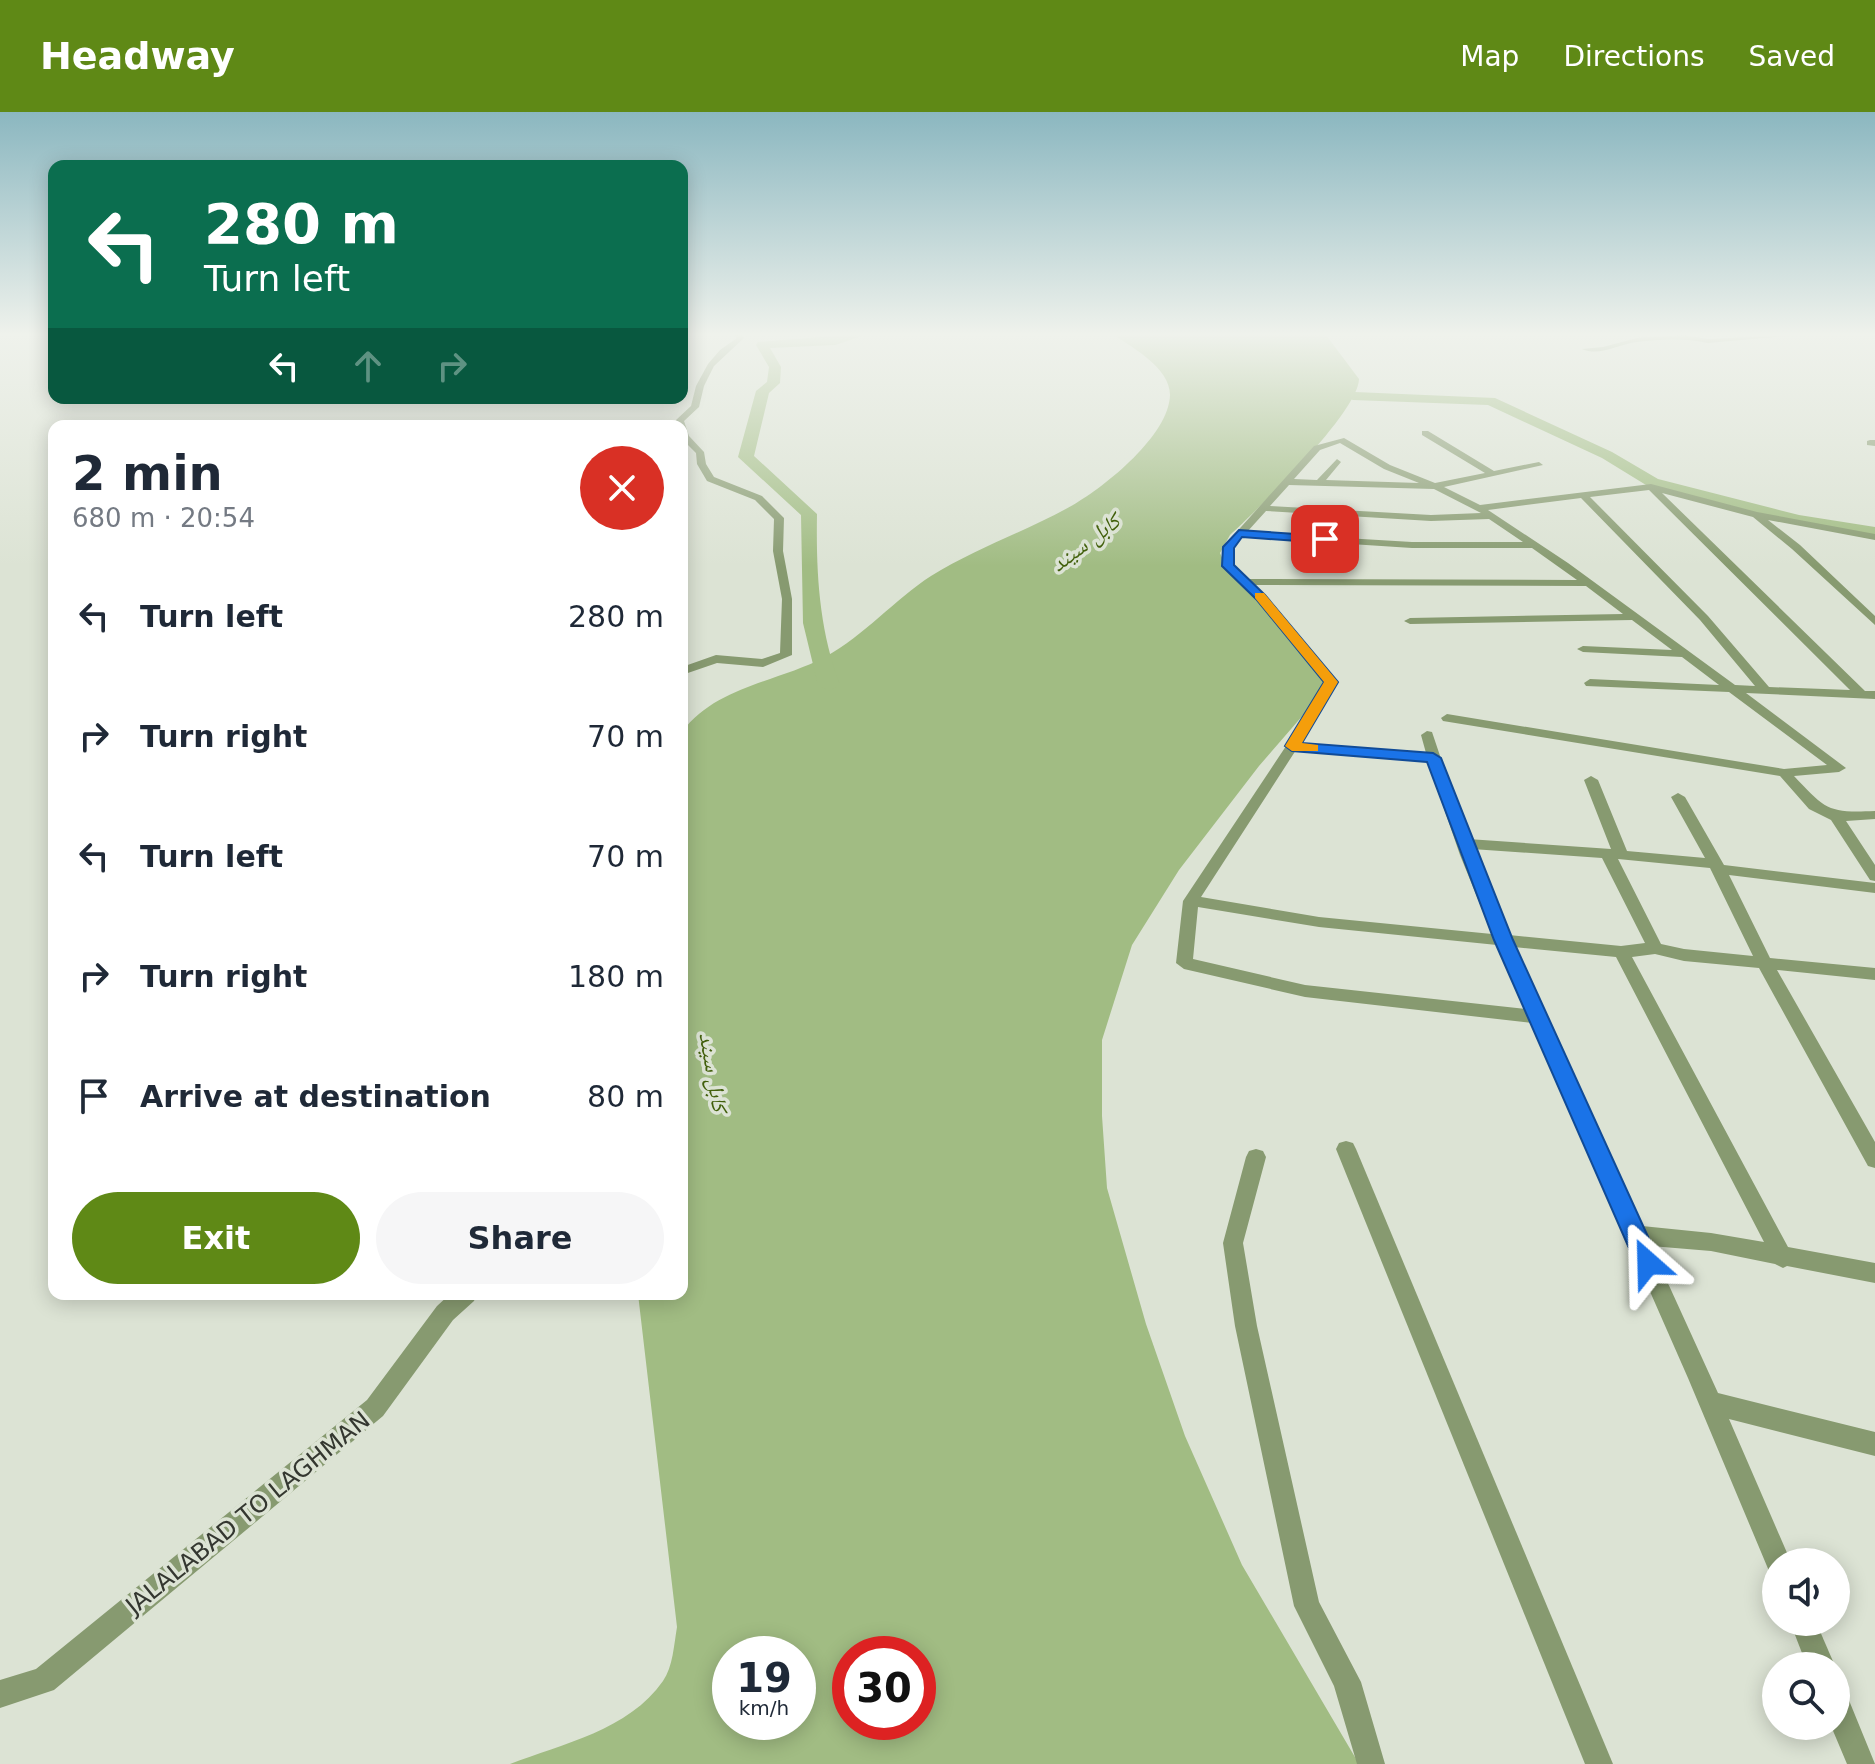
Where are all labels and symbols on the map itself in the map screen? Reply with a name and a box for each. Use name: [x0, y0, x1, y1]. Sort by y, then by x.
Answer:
pin: [1291, 505, 1359, 573]
water label: کابل سيند: [1046, 506, 1128, 577]
water label: کابل سيند: [693, 1031, 733, 1118]
position arrow: [1606, 1221, 1690, 1305]
street label: JALALABAD TO LAGHMAN: [119, 1406, 376, 1621]
speed limit sign: 30: [832, 1636, 936, 1740]

